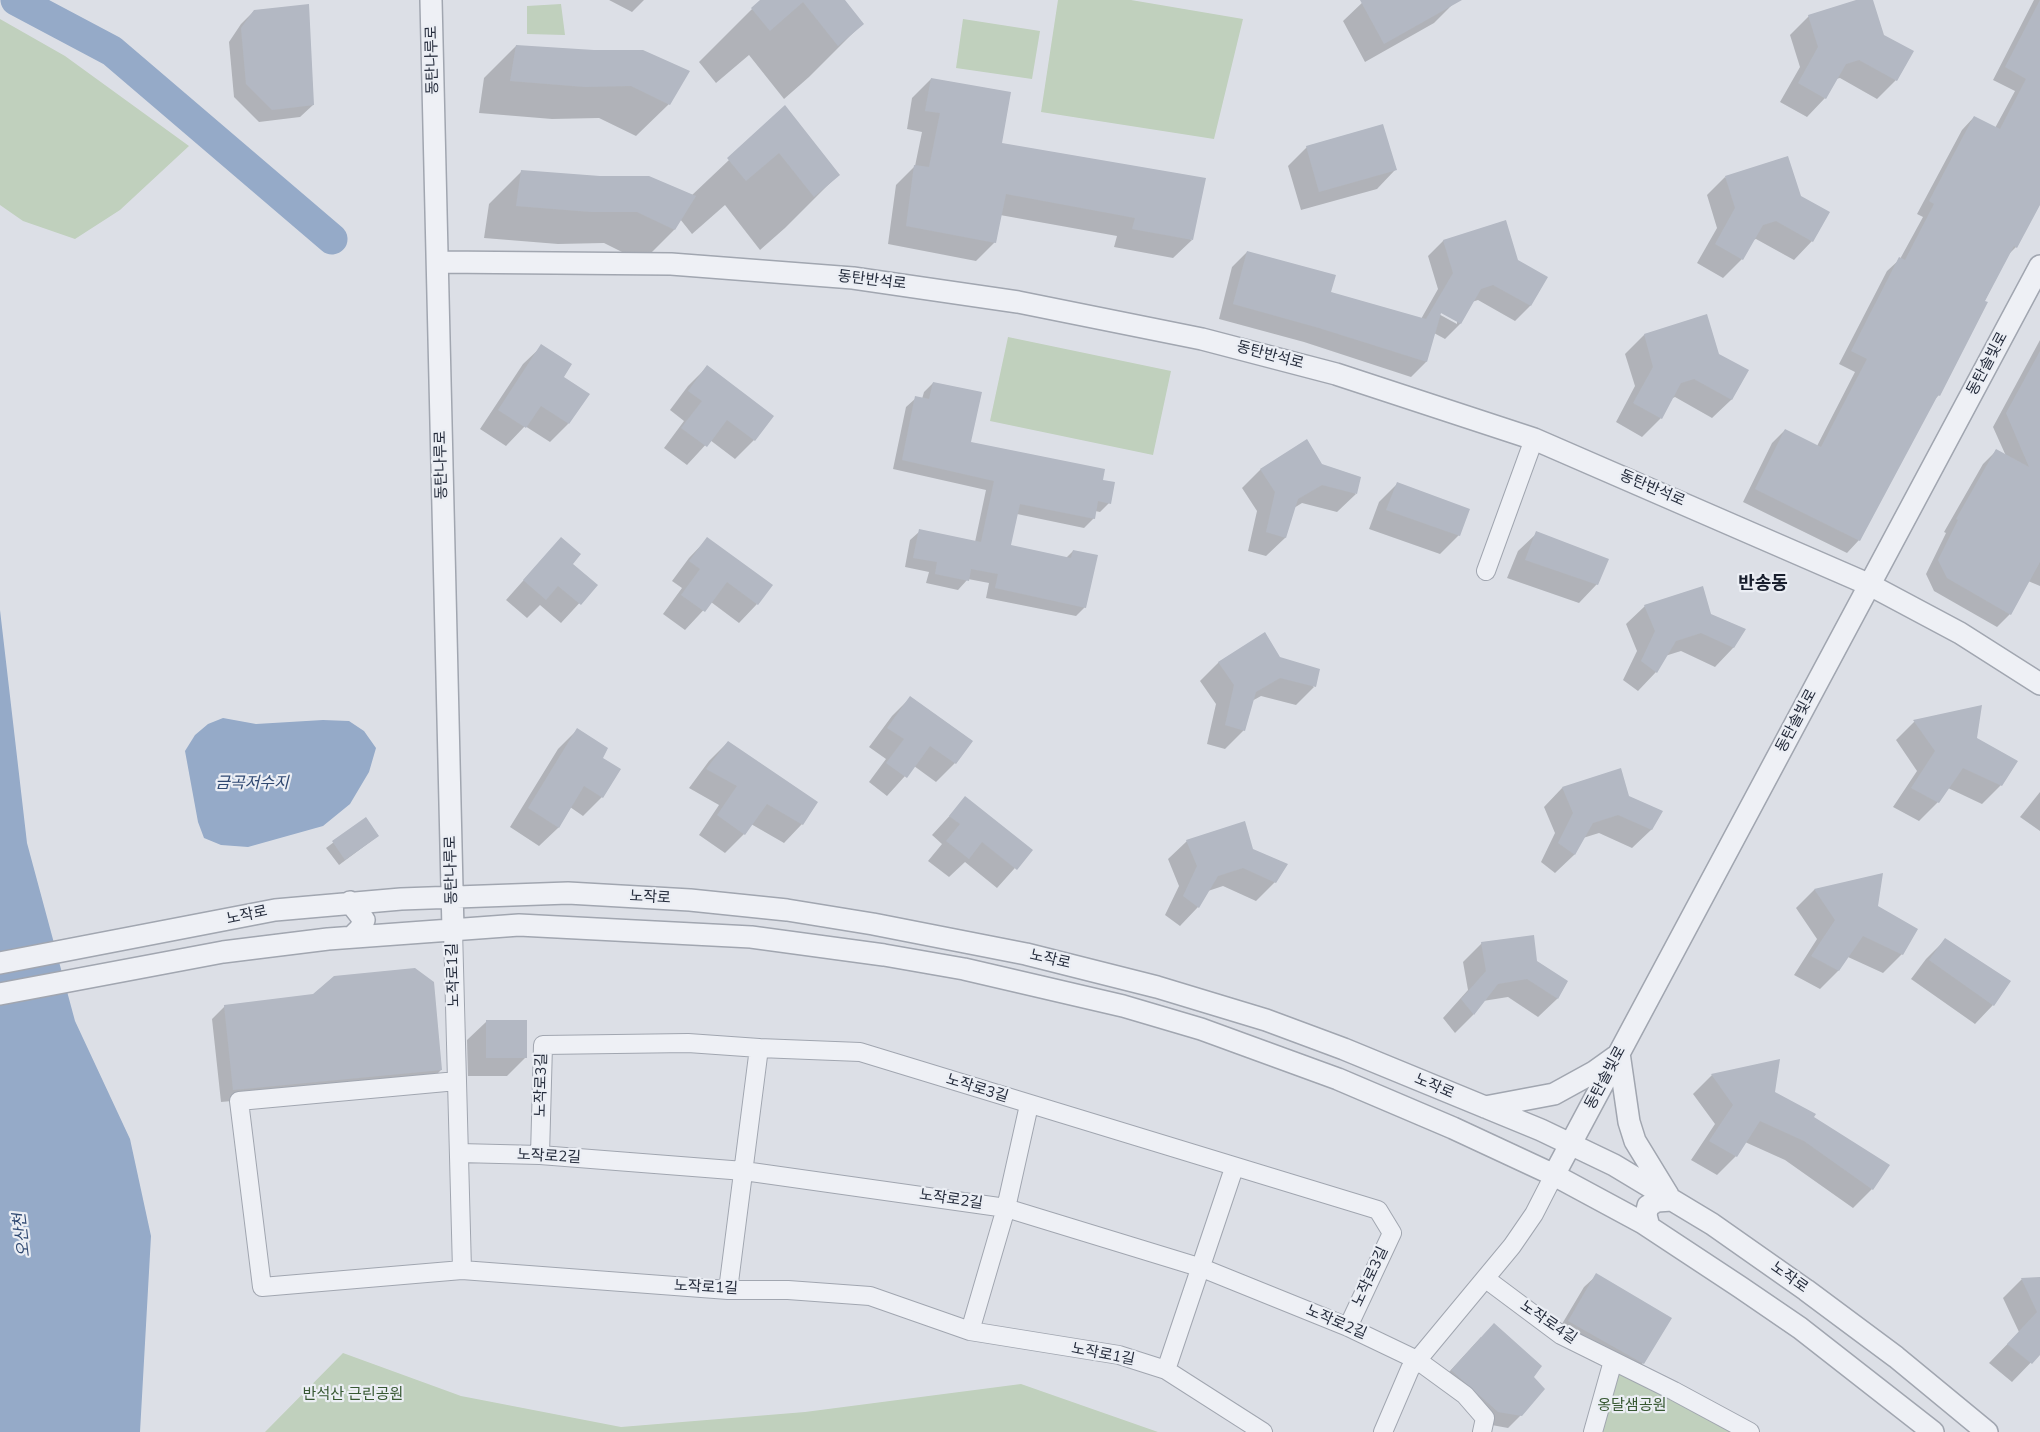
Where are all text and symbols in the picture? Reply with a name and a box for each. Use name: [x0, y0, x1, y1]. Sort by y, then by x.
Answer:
street label: 동탄나루로: [423, 25, 443, 95]
street label: 동탄반석로: [837, 268, 907, 294]
street label: 동탄솔빛로: [1964, 329, 2012, 399]
street label: 동탄반석로: [1234, 338, 1306, 374]
street label: 동탄나루로: [432, 430, 452, 500]
street label: 동탄반석로: [1617, 467, 1687, 511]
district label: 반송동: [1738, 574, 1788, 596]
street label: 동탄솔빛로: [1773, 686, 1821, 756]
water label: 금곡저수지: [215, 774, 289, 794]
street label: 동탄나루로: [442, 835, 462, 905]
street label: 노작로: [629, 888, 671, 908]
street label: 노작로: [225, 903, 269, 929]
street label: 노작로1길: [444, 943, 464, 1007]
street label: 노작로: [1028, 947, 1072, 973]
street label: 동탄솔빛로: [1582, 1043, 1630, 1113]
street label: 노작로3길: [532, 1053, 552, 1117]
street label: 노작로3길: [944, 1071, 1010, 1107]
street label: 노작로: [1411, 1071, 1457, 1103]
street label: 노작로2길: [516, 1146, 582, 1168]
street label: 노작로2길: [918, 1187, 984, 1213]
water label: 오산천: [11, 1212, 35, 1258]
street label: 노작로3길: [1349, 1244, 1393, 1310]
street label: 노작로: [1767, 1259, 1811, 1297]
street label: 노작로1길: [673, 1277, 739, 1299]
street label: 노작로4길: [1516, 1298, 1580, 1348]
street label: 노작로2길: [1303, 1302, 1369, 1344]
street label: 노작로1길: [1070, 1340, 1136, 1370]
park label: 반석산 근린공원: [303, 1386, 403, 1404]
park label: 옹달샘공원: [1598, 1397, 1666, 1415]

